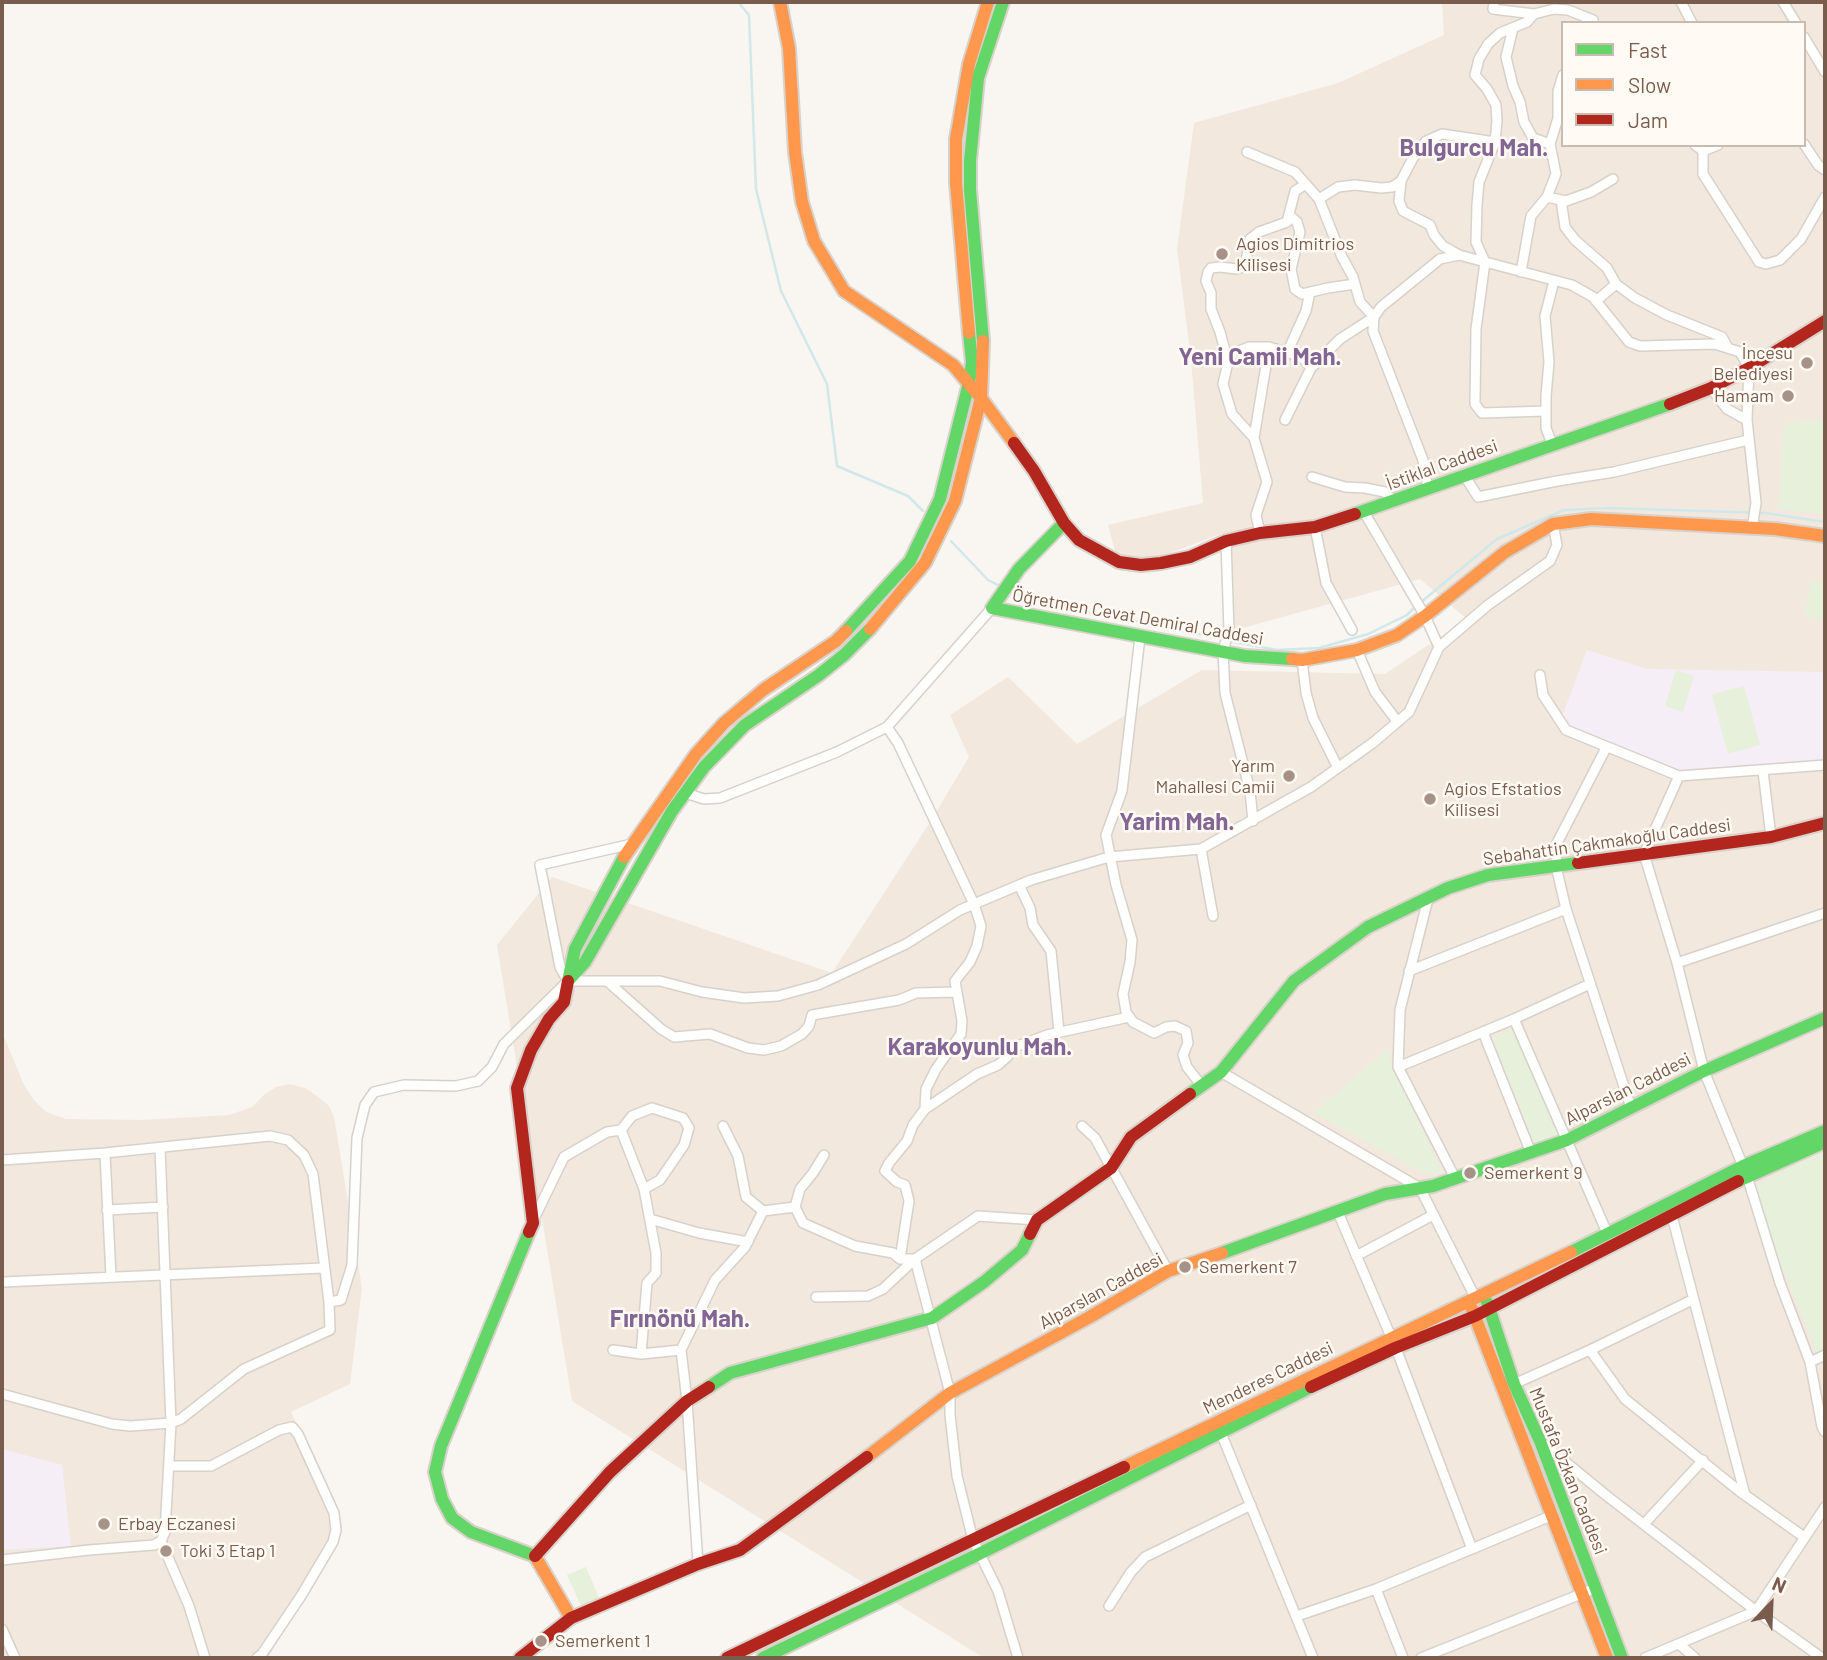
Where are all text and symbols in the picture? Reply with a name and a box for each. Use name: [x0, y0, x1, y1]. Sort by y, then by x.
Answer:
legend: [1561, 21, 1806, 147]
text: Fast: [1628, 37, 1668, 62]
text: Slow: [1628, 72, 1671, 97]
text: Jam: [1628, 107, 1668, 132]
district label: Bulgurcu Mah.: [1400, 134, 1548, 162]
place label: Agios Dimitrios Kilisesi: [1236, 233, 1354, 276]
marker: Agios Dimitrios Kilisesi: [1214, 246, 1230, 262]
place label: İncesu Belediyesi: [1713, 342, 1793, 384]
district label: Yeni Camii Mah.: [1178, 343, 1342, 371]
marker: İncesu Belediyesi: [1799, 355, 1815, 371]
place label: Hamam: [1714, 385, 1774, 407]
marker: Hamam: [1780, 388, 1796, 404]
street label: İstiklal Caddesi: [1383, 435, 1501, 495]
street label: Öğretmen Cevat Demiral Caddesi: [1011, 584, 1265, 650]
place label: Yarım Mahallesi Camii: [1155, 755, 1275, 798]
marker: Yarım Mahallesi Camii: [1281, 768, 1297, 784]
place label: Agios Efstatios Kilisesi: [1444, 778, 1562, 820]
marker: Agios Efstatios Kilisesi: [1422, 791, 1438, 807]
district label: Yarim Mah.: [1119, 808, 1235, 836]
street label: Sebahattin Çakmakoğlu Caddesi: [1482, 814, 1732, 870]
district label: Karakoyunlu Mah.: [887, 1033, 1073, 1061]
street label: Alparslan Caddesi: [1561, 1048, 1695, 1130]
place label: Semerkent 9: [1484, 1162, 1583, 1184]
marker: Semerkent 9: [1462, 1165, 1478, 1181]
street label: Alparslan Caddesi: [1035, 1248, 1167, 1334]
place label: Semerkent 7: [1199, 1256, 1297, 1278]
marker: Semerkent 7: [1177, 1259, 1193, 1275]
district label: Fırınönü Mah.: [610, 1305, 750, 1333]
street label: Menderes Caddesi: [1199, 1337, 1337, 1419]
street label: Mustafa Özkan Caddesi: [1525, 1384, 1611, 1558]
place label: Erbay Eczanesi: [118, 1513, 236, 1535]
marker: Erbay Eczanesi: [96, 1516, 112, 1532]
place label: Toki 3 Etap 1: [180, 1540, 275, 1562]
marker: Toki 3 Etap 1: [158, 1543, 174, 1559]
north arrow: [1736, 1569, 1806, 1639]
text: N: [1769, 1571, 1790, 1597]
place label: Semerkent 1: [555, 1630, 650, 1652]
marker: Semerkent 1: [533, 1633, 549, 1649]

